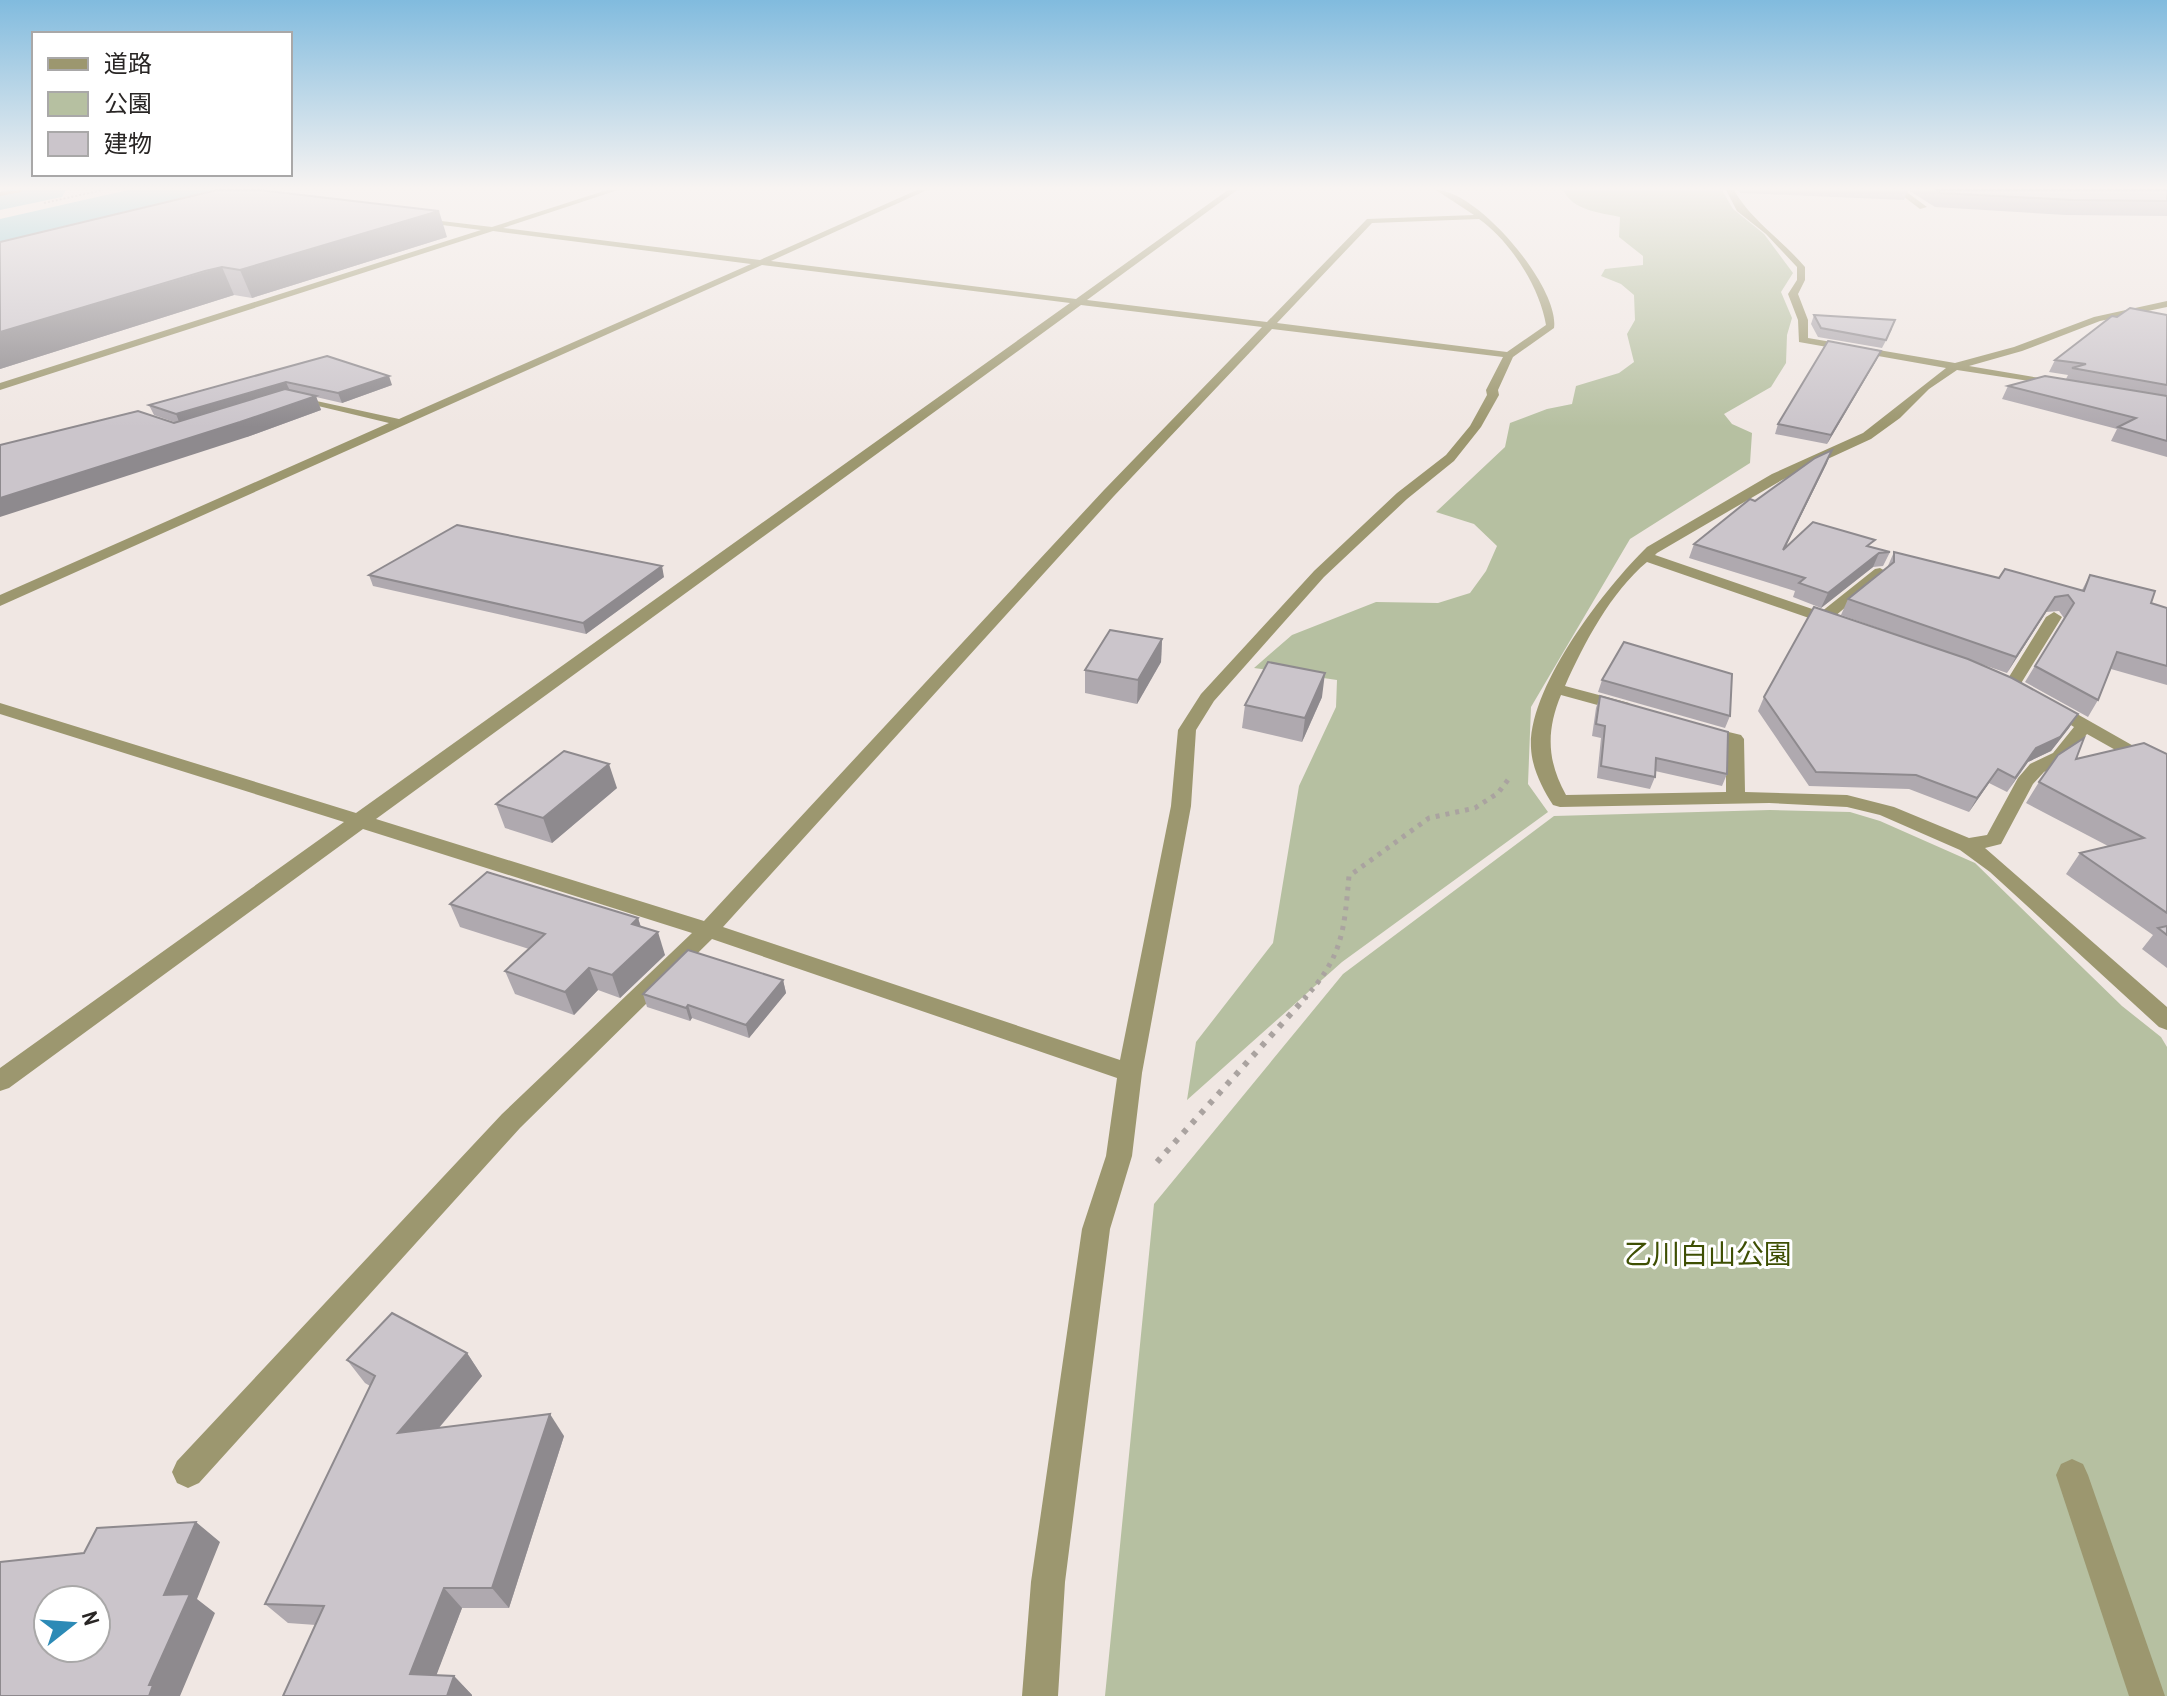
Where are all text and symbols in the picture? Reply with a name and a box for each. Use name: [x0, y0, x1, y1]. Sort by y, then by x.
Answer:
legend: [32, 32, 292, 176]
text: 道路: [104, 47, 152, 79]
text: 公園: [104, 87, 152, 119]
text: 建物: [104, 127, 152, 159]
park label: 乙川白山公園: [1624, 1235, 1792, 1273]
north arrow: [32, 1584, 112, 1664]
text: N: [75, 1608, 107, 1629]

